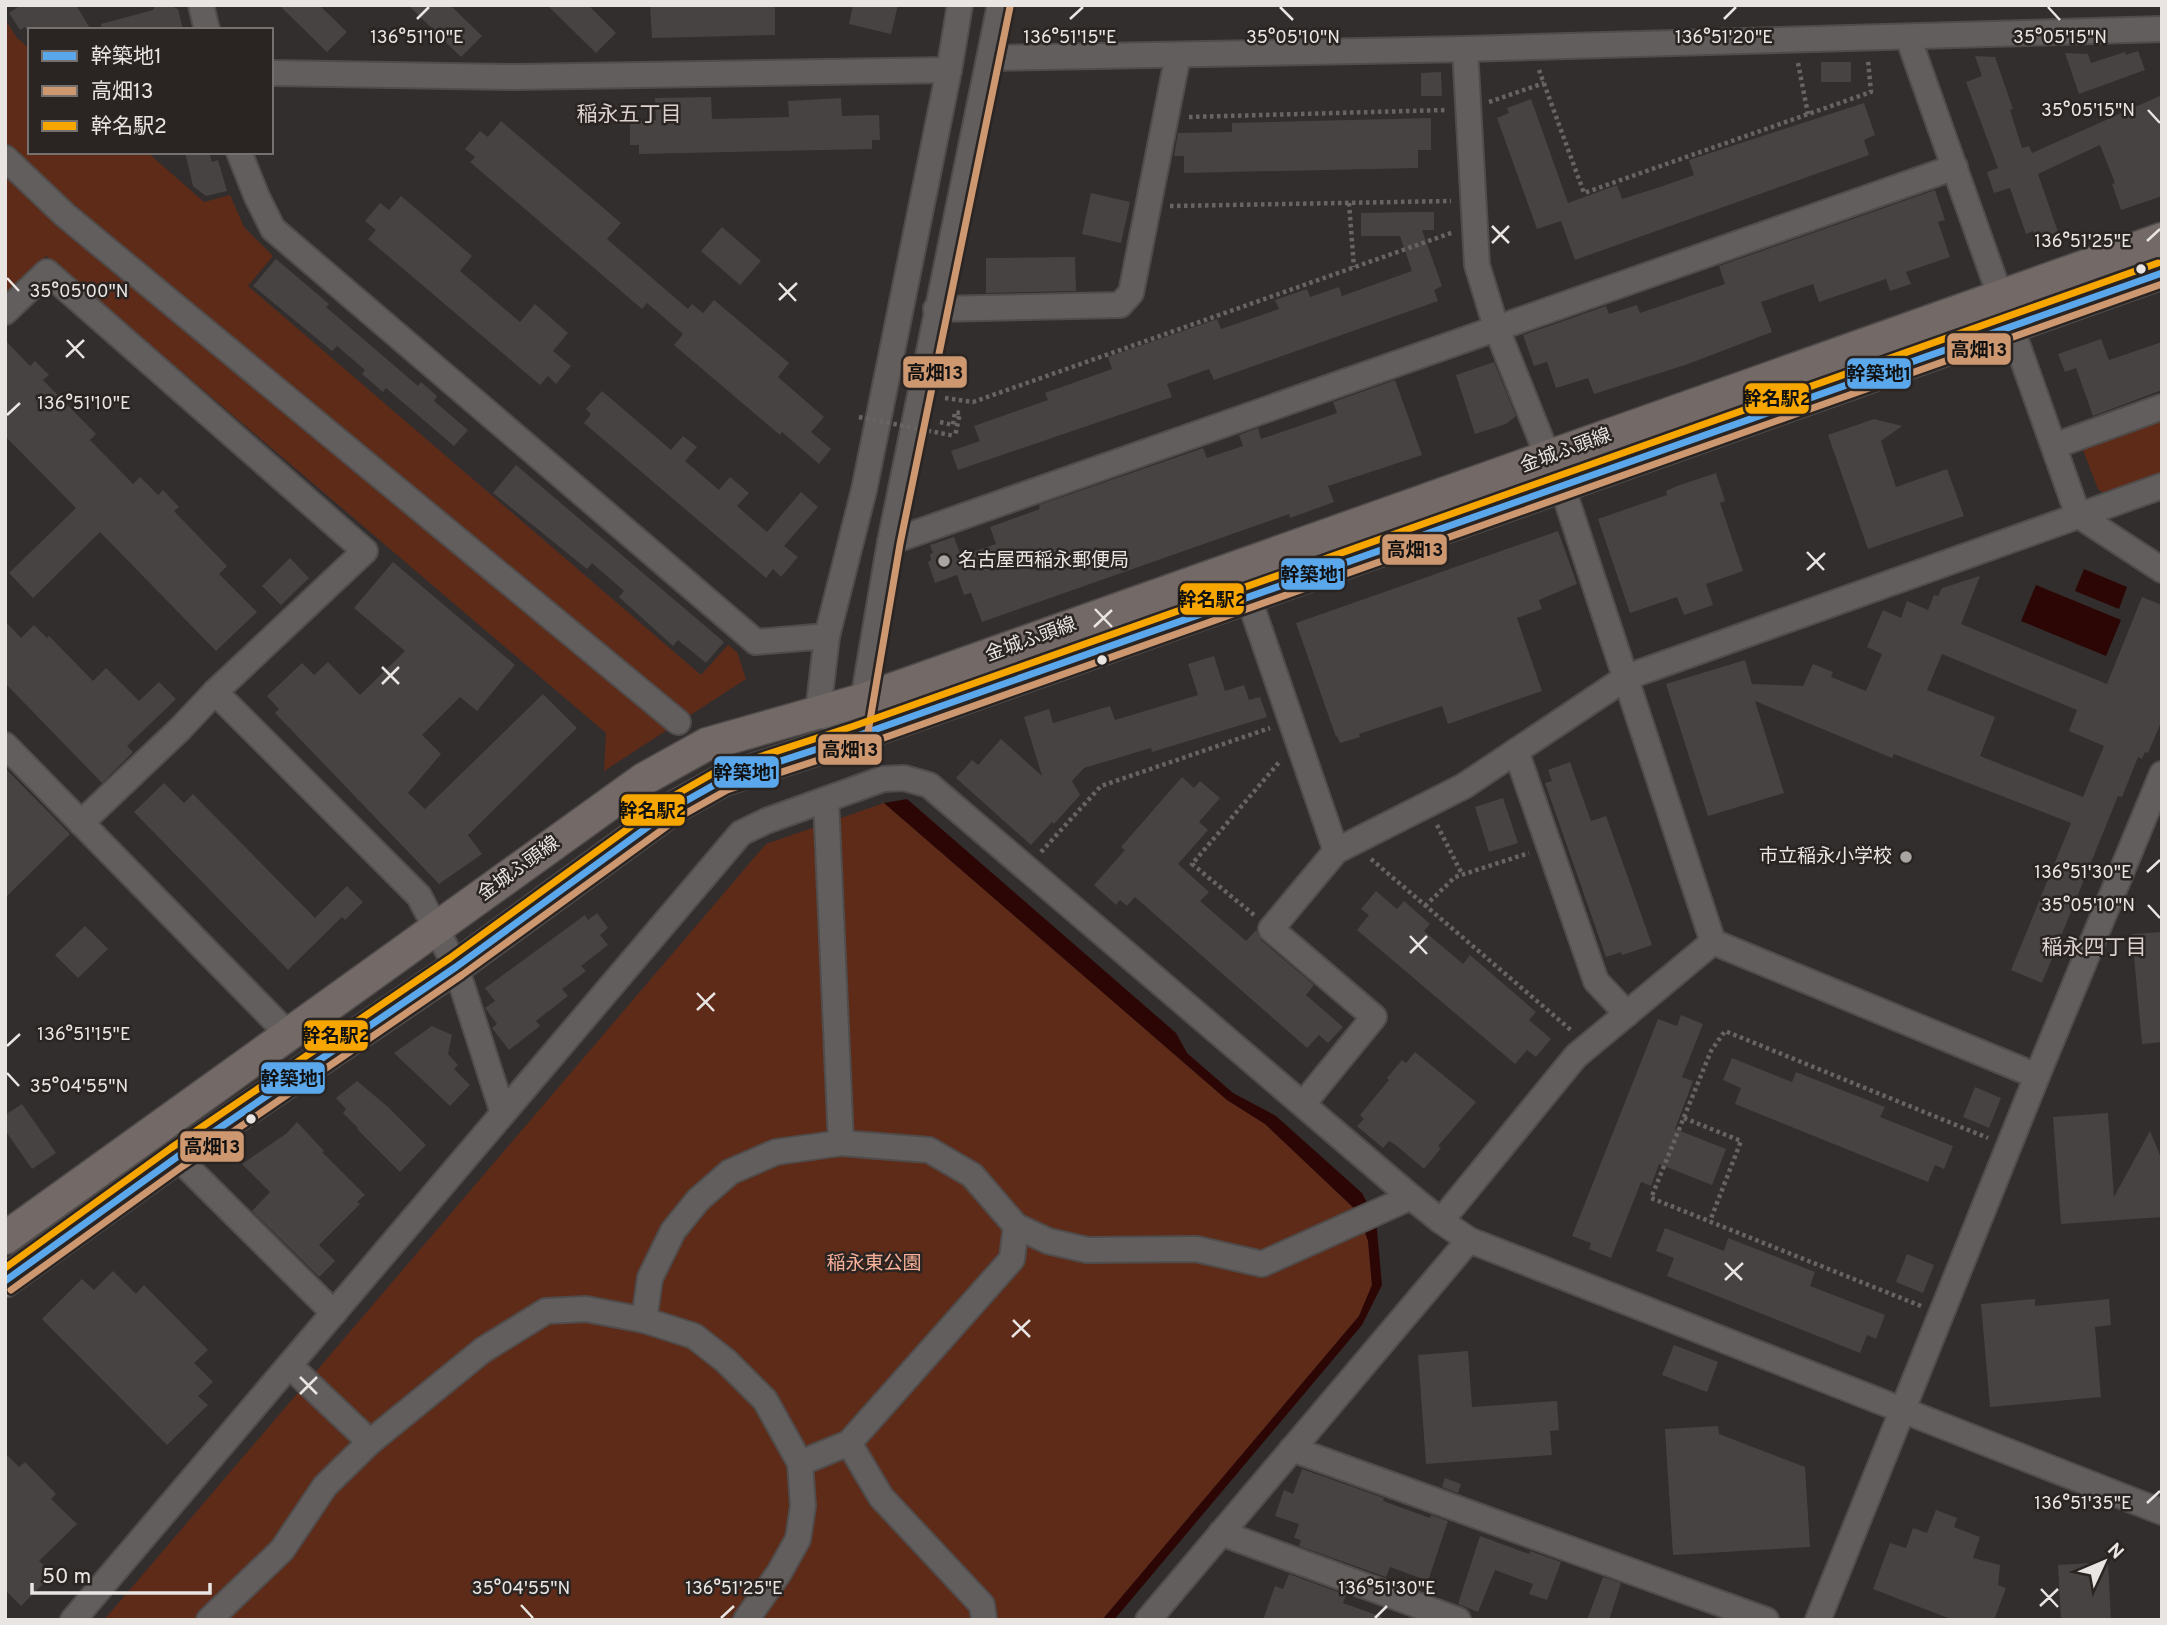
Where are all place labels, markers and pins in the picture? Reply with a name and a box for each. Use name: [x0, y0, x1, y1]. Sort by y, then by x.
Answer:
unlabelled marker: [2134, 262, 2148, 276]
place label: 名古屋西稲永郵便局: [958, 549, 1129, 573]
marker: 名古屋西稲永郵便局: [936, 553, 952, 569]
unlabelled marker: [1095, 653, 1109, 667]
place label: 市立稲永小学校: [1759, 845, 1892, 869]
marker: 市立稲永小学校: [1898, 849, 1914, 865]
unlabelled marker: [244, 1112, 258, 1126]

